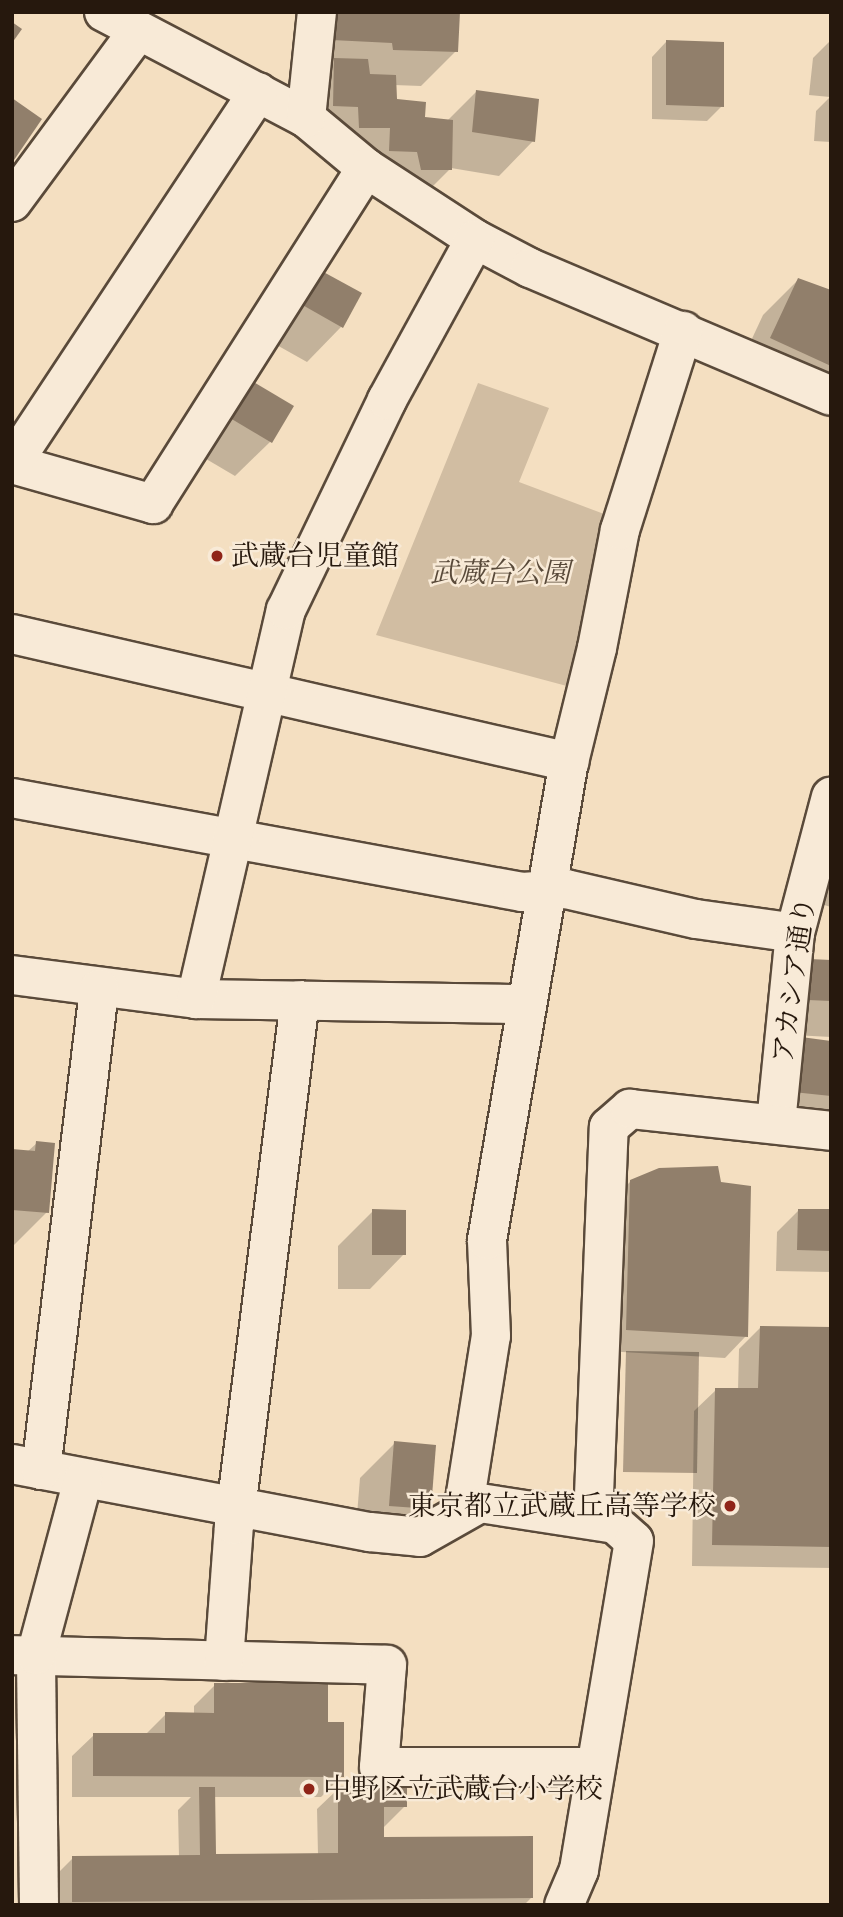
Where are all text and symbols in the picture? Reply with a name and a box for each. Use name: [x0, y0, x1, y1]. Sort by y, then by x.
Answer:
place label: 武蔵台児童館: [231, 539, 399, 573]
marker: 武蔵台児童館: [209, 548, 225, 564]
park label: 武蔵台公園: [430, 556, 570, 590]
street label: アカシア通り: [766, 894, 822, 1066]
place label: 東京都立武蔵丘高等学校: [408, 1489, 716, 1523]
marker: 東京都立武蔵丘高等学校: [722, 1498, 738, 1514]
place label: 中野区立武蔵台小学校: [323, 1772, 603, 1806]
marker: 中野区立武蔵台小学校: [301, 1781, 317, 1797]

